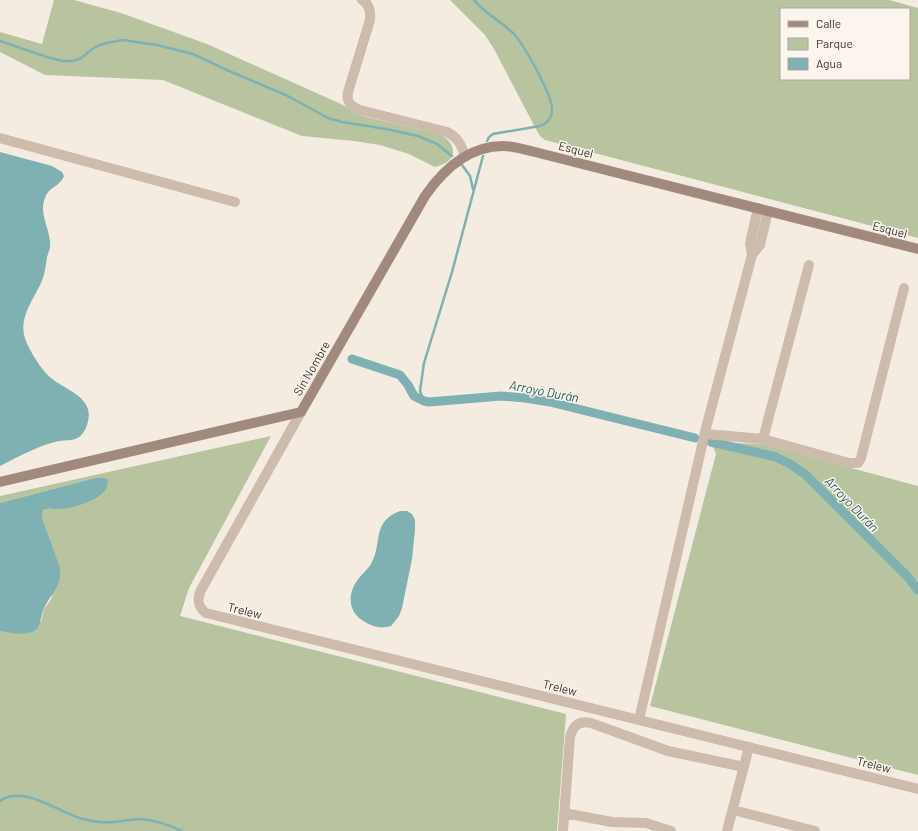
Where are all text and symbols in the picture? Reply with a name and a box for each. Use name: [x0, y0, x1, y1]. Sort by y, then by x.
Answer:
legend: [780, 8, 910, 80]
text: Calle: [816, 16, 841, 30]
text: Parque: [816, 36, 853, 50]
text: Agua: [816, 56, 842, 70]
street label: Esquel: [557, 138, 595, 160]
street label: Esquel: [871, 218, 909, 240]
street label: Sin Nombre: [290, 338, 332, 398]
water label: Arroyo Durán: [508, 376, 580, 406]
water label: Arroyo Durán: [822, 473, 882, 535]
street label: Trelew: [227, 599, 264, 621]
street label: Trelew: [542, 676, 579, 698]
street label: Trelew: [856, 753, 893, 775]

